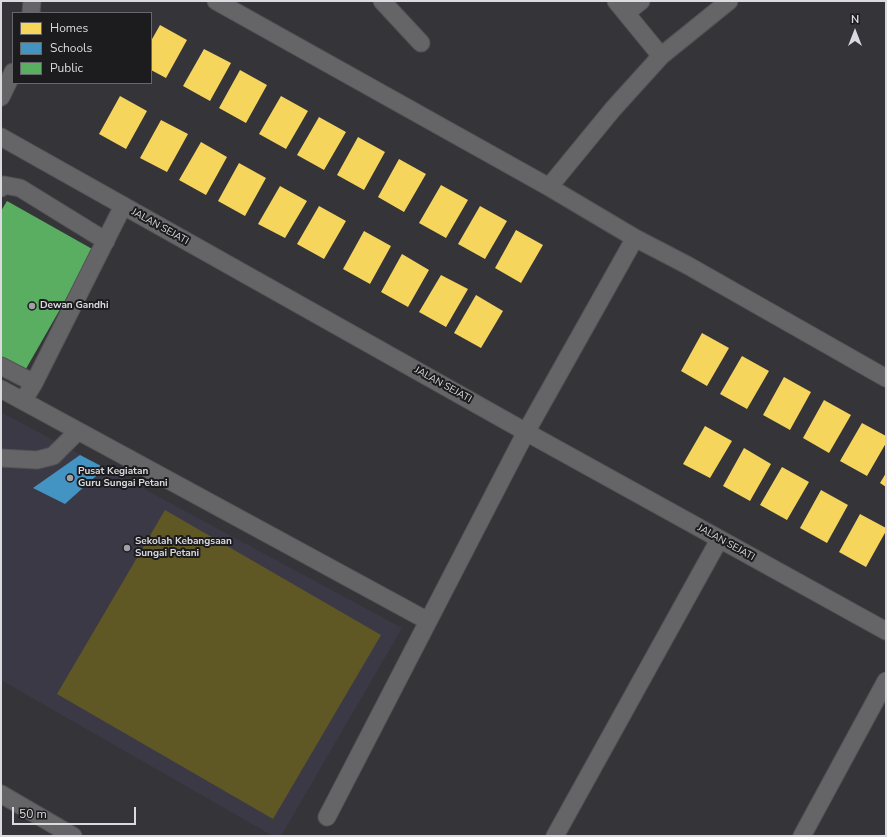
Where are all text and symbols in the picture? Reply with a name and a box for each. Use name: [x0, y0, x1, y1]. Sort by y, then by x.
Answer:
legend: [12, 12, 152, 84]
north arrow: [835, 12, 875, 52]
text: N: [851, 12, 859, 27]
text: Homes: [50, 20, 88, 36]
text: Schools: [50, 40, 92, 56]
text: Public: [50, 60, 83, 76]
street label: JALAN SEJATI: [129, 206, 191, 248]
place label: Dewan Gandhi: [40, 300, 108, 312]
marker: Dewan Gandhi: [27, 301, 37, 311]
street label: JALAN SEJATI: [412, 364, 474, 406]
place label: Pusat Kegiatan Guru Sungai Petani: [78, 466, 168, 490]
marker: Pusat Kegiatan Guru Sungai Petani: [65, 473, 75, 483]
street label: JALAN SEJATI: [695, 522, 757, 564]
place label: Sekolah Kebangsaan Sungai Petani: [135, 536, 232, 560]
marker: Sekolah Kebangsaan Sungai Petani: [122, 543, 132, 553]
scale bar: [14, 799, 138, 825]
text: 50 m: [19, 806, 47, 822]

